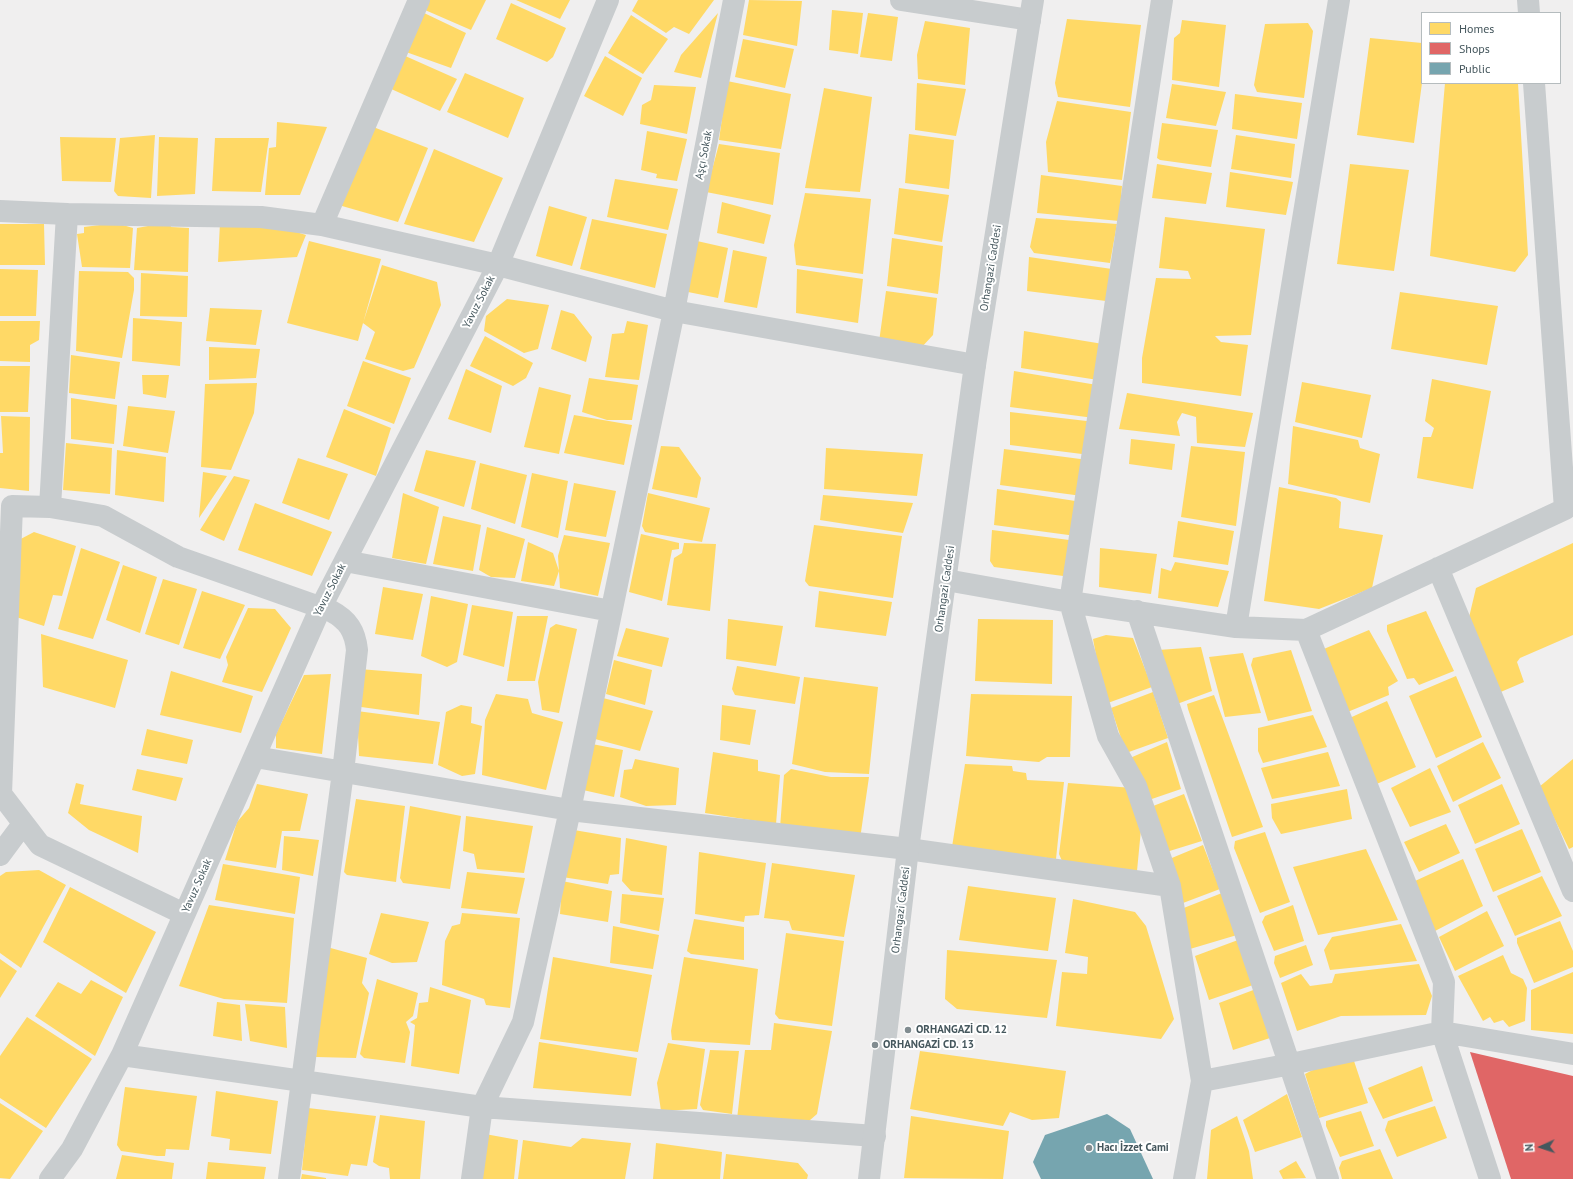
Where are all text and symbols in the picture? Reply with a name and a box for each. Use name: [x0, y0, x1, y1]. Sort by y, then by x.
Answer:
legend: [1421, 12, 1561, 84]
text: Homes: [1459, 21, 1494, 36]
text: Shops: [1459, 41, 1490, 56]
text: Public: [1459, 61, 1490, 76]
street label: Aşçı Sokak: [693, 129, 715, 181]
street label: Orhangazi Caddesi: [978, 224, 1004, 312]
street label: Yavuz Sokak: [460, 273, 498, 331]
street label: Orhangazi Caddesi: [932, 545, 958, 633]
street label: Yavuz Sokak: [311, 561, 349, 619]
street label: Yavuz Sokak: [179, 857, 215, 915]
street label: Orhangazi Caddesi: [889, 866, 913, 954]
place label: ORHANGAZİ CD. 12: [916, 1023, 1007, 1037]
marker: ORHANGAZİ CD. 12: [903, 1025, 913, 1035]
place label: ORHANGAZİ CD. 13: [883, 1038, 974, 1052]
marker: ORHANGAZİ CD. 13: [870, 1040, 880, 1050]
north arrow: [1521, 1127, 1561, 1167]
place label: Hacı İzzet Cami: [1097, 1141, 1169, 1155]
marker: Hacı İzzet Cami: [1084, 1143, 1094, 1153]
text: N: [1522, 1144, 1536, 1152]

